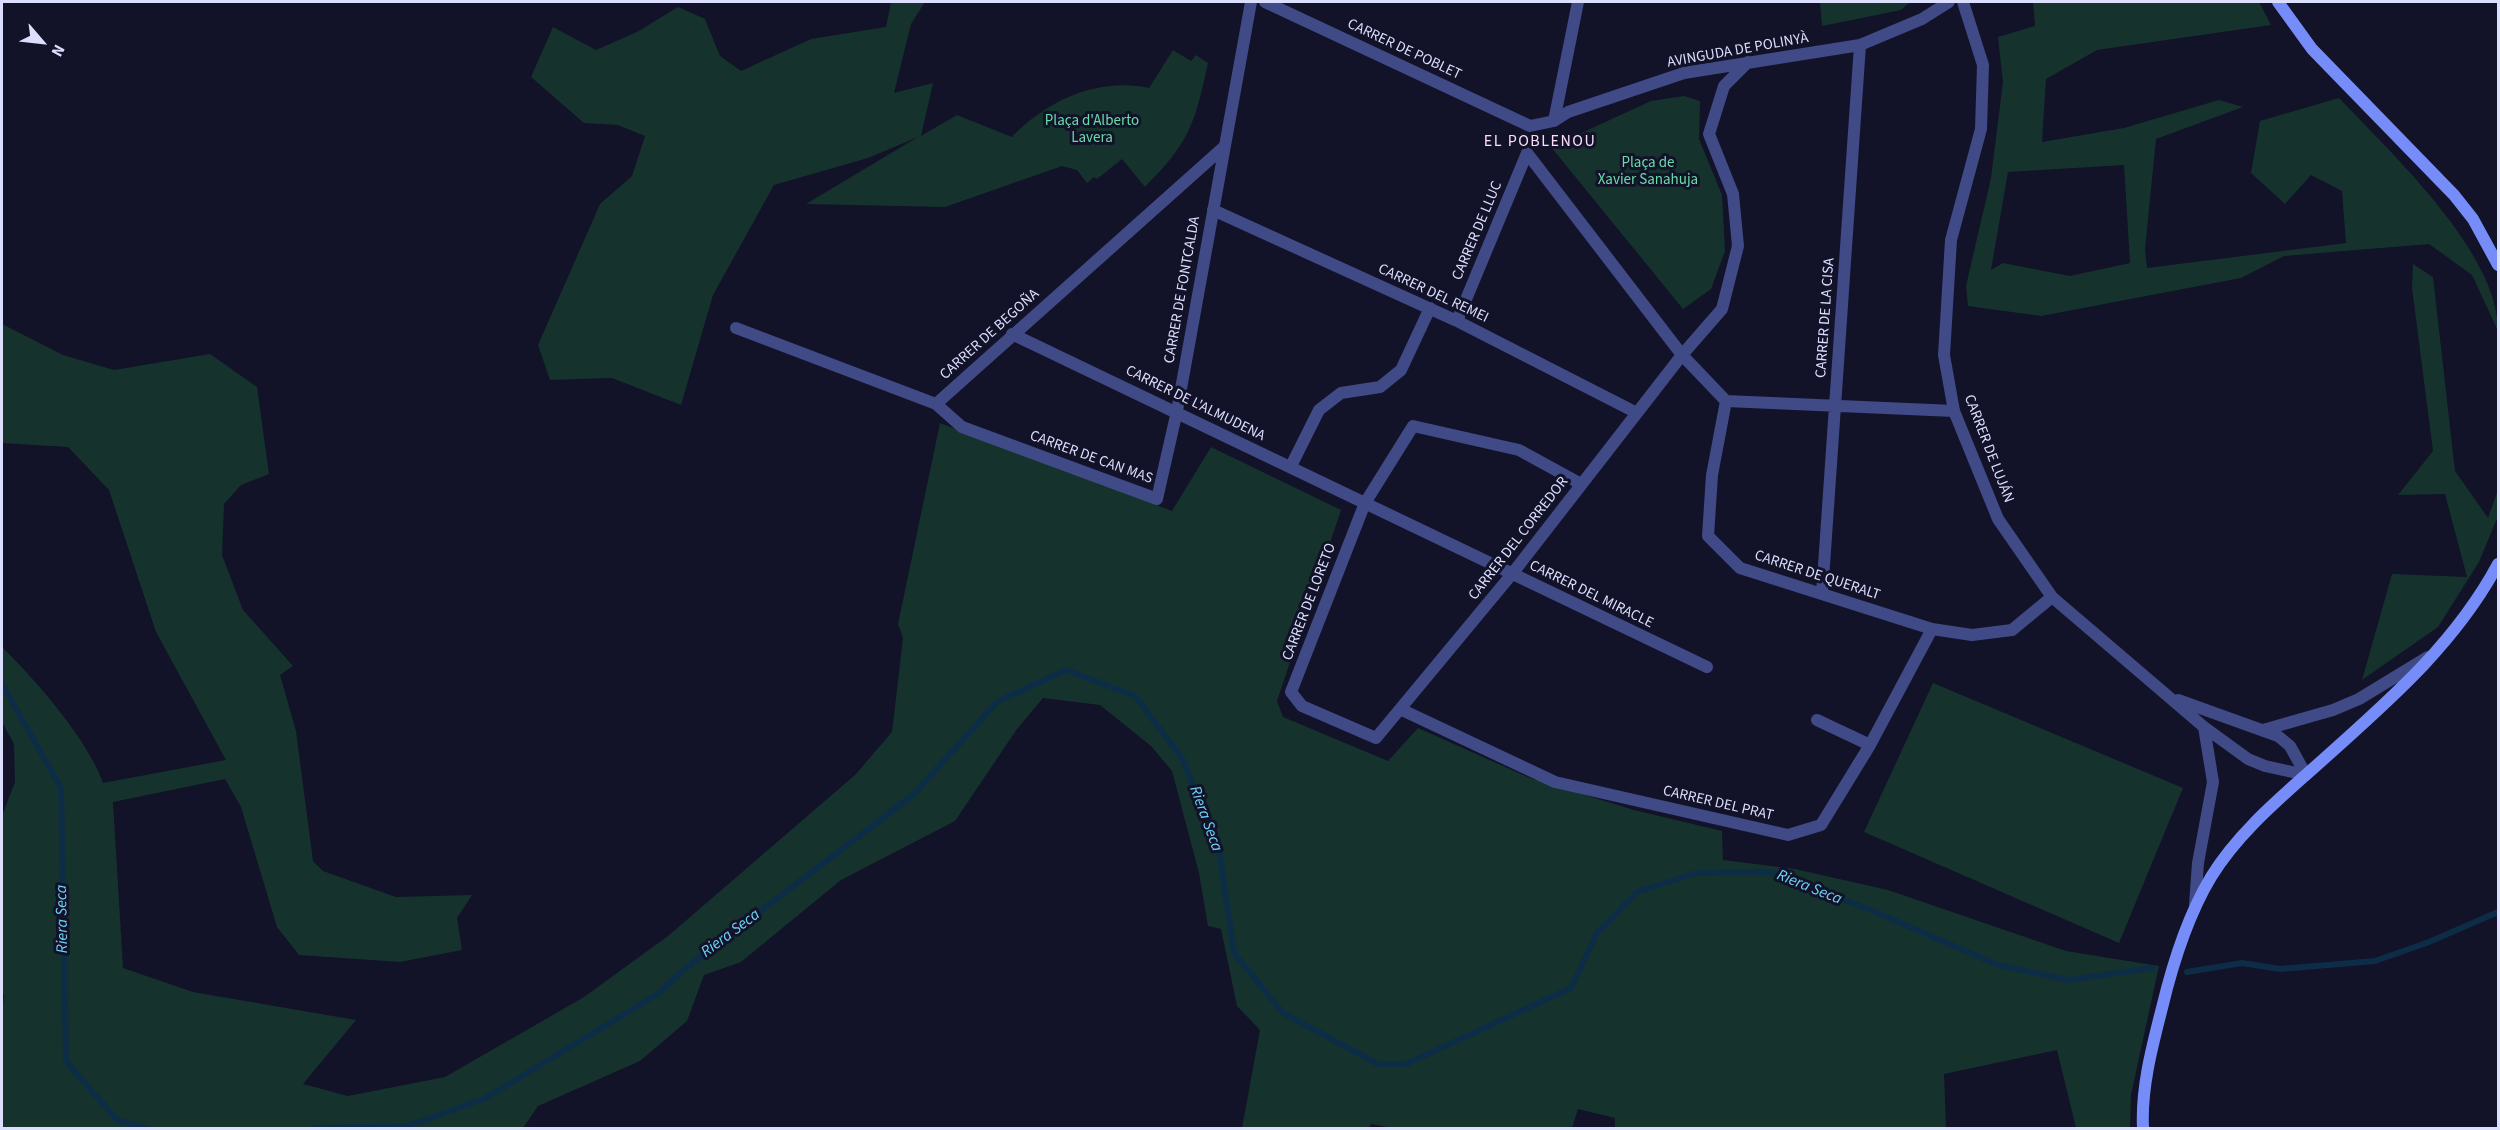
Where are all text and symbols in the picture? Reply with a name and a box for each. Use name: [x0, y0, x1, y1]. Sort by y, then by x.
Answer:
north arrow: [12, 12, 72, 72]
street label: CARRER DE POBLET: [1344, 16, 1464, 84]
street label: AVINGUDA DE POLINYÀ: [1666, 30, 1810, 72]
text: N: [46, 41, 70, 60]
park label: Plaça d'Alberto Lavera: [1045, 113, 1139, 148]
district label: EL POBLENOU: [1484, 132, 1596, 152]
park label: Plaça de Xavier Sanahuja: [1598, 155, 1698, 190]
street label: CARRER DE LLUC: [1449, 179, 1507, 283]
street label: CARRER DE FONTCALDA: [1161, 215, 1205, 365]
street label: CARRER DE LA CISA: [1813, 257, 1839, 379]
street label: CARRER DEL REMEI: [1375, 261, 1491, 327]
street label: CARRER DE BEGOÑA: [937, 286, 1043, 384]
street label: CARRER DE L'ALMUDENA: [1122, 362, 1268, 446]
street label: CARRER DE LUJÁN: [1959, 392, 2017, 506]
street label: CARRER DE CAN MAS: [1027, 427, 1155, 489]
street label: CARRER DEL CORREDOR: [1465, 474, 1573, 604]
street label: CARRER DE LORETO: [1279, 541, 1341, 663]
street label: CARRER DE QUERALT: [1752, 547, 1882, 605]
street label: CARRER DEL MIRACLE: [1526, 557, 1656, 633]
street label: CARRER DEL PRAT: [1661, 783, 1775, 825]
water label: Riera Seca: [1184, 784, 1226, 854]
water label: Riera Seca: [1774, 866, 1844, 910]
water label: Riera Seca: [53, 885, 73, 953]
water label: Riera Seca: [698, 906, 764, 962]

